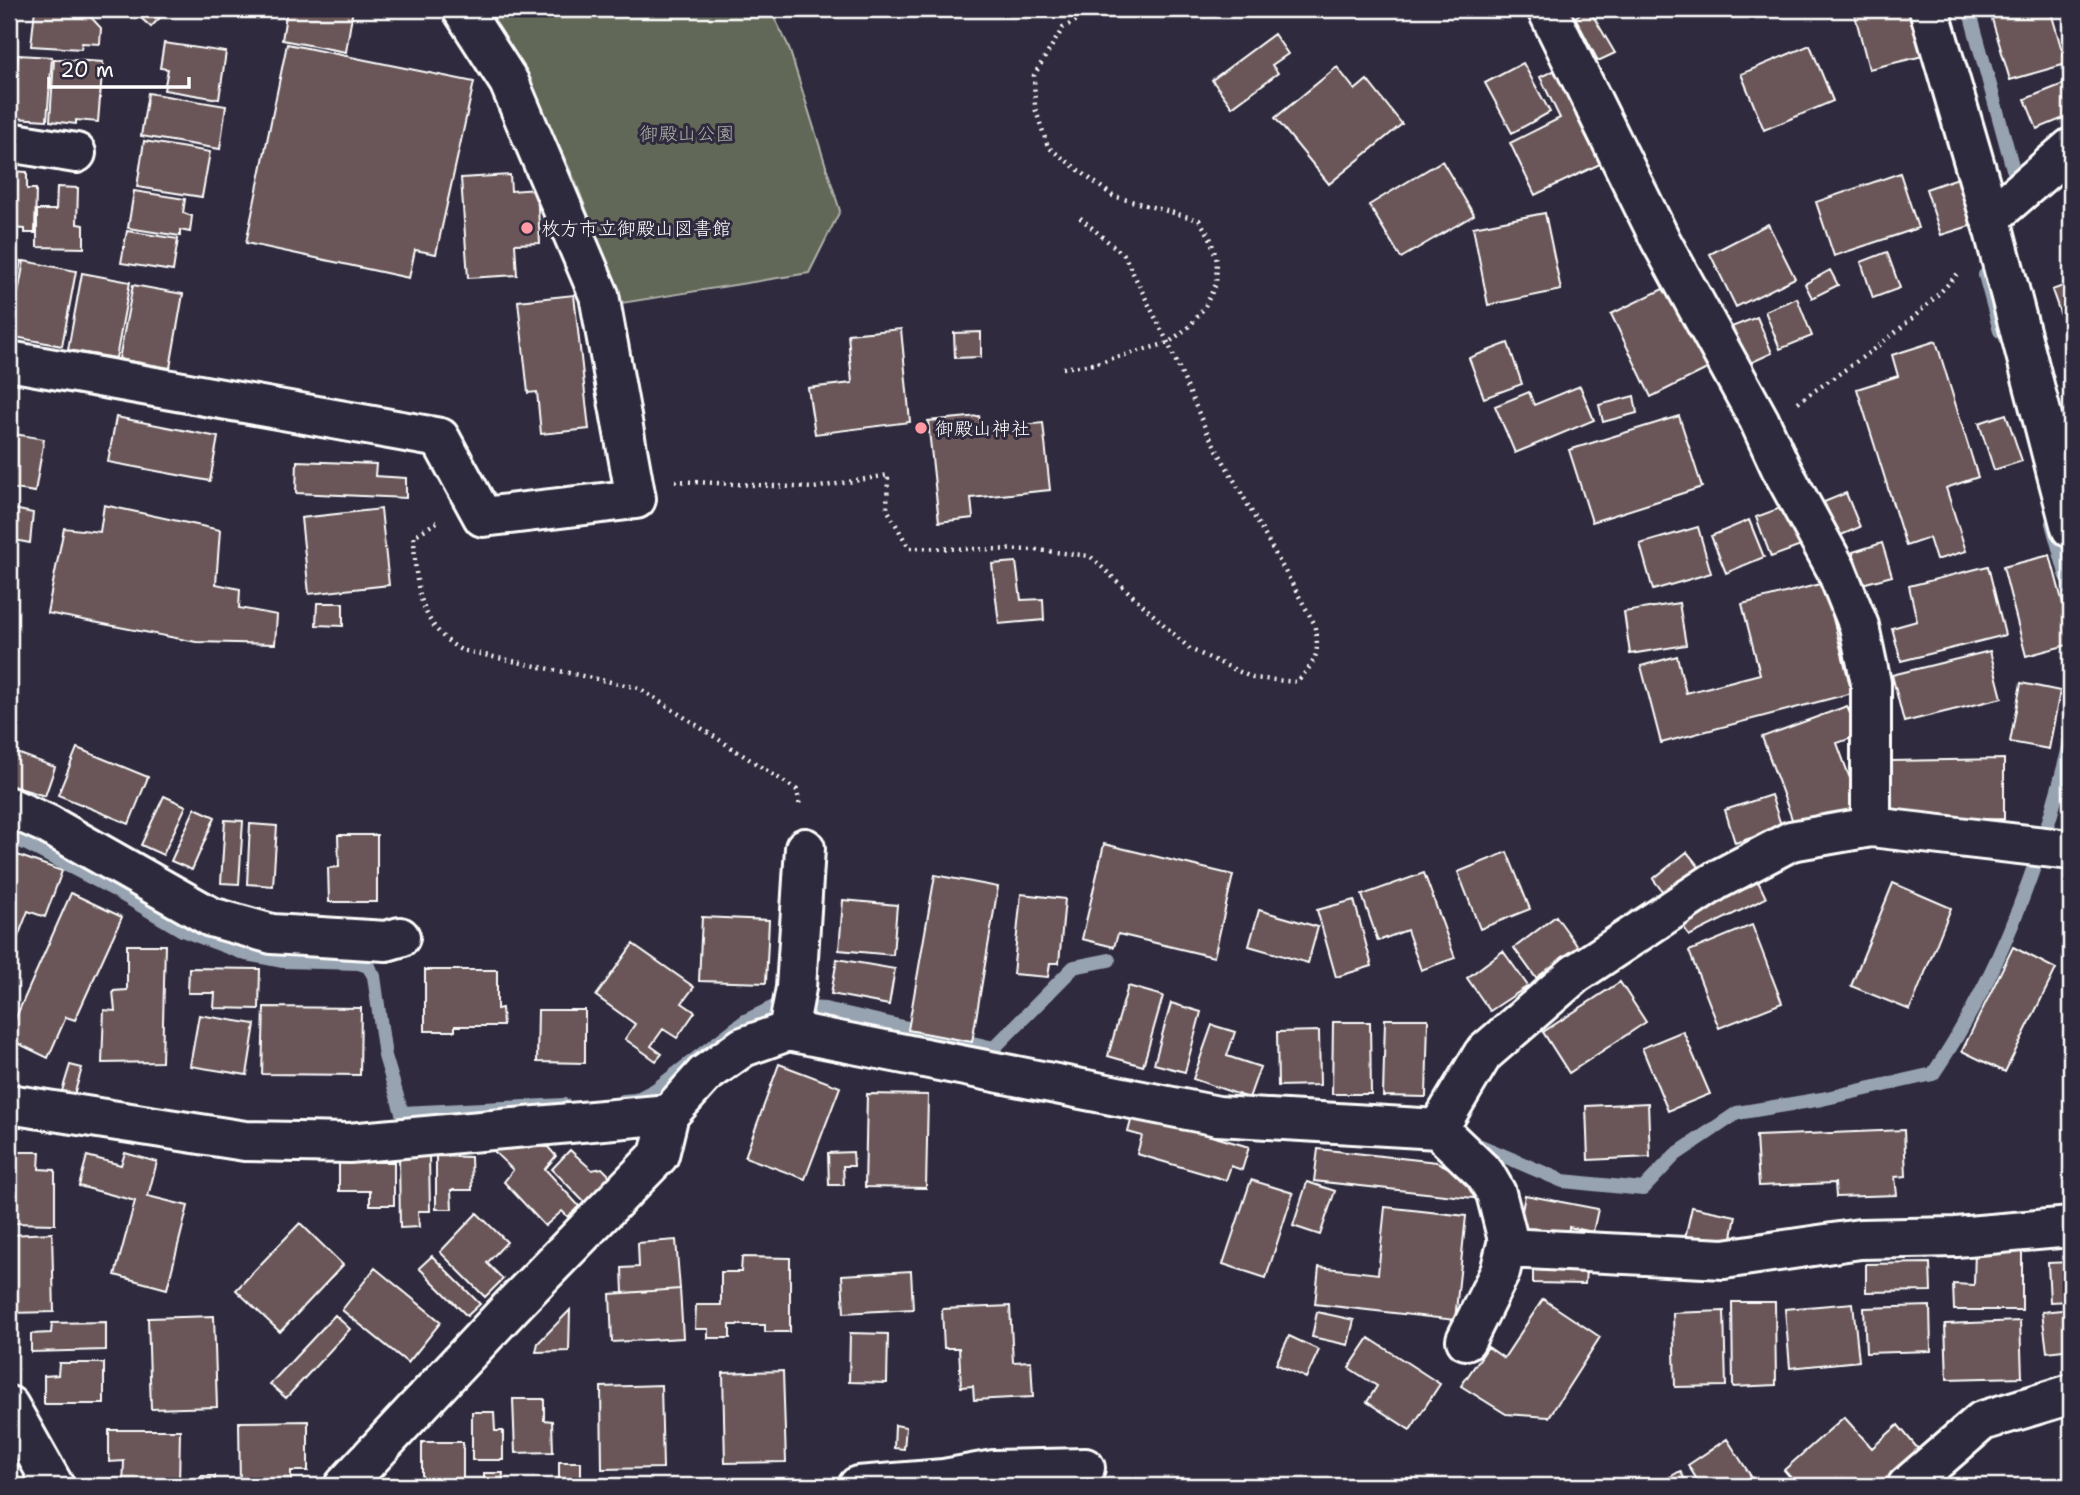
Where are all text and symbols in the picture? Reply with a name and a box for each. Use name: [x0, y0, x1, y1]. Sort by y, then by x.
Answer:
scale bar: [49, 46, 189, 90]
text: 20 m: [60, 56, 114, 84]
park label: 御殿山公園: [639, 121, 735, 146]
place label: 枚方市立御殿山図書館: [541, 216, 731, 241]
marker: 枚方市立御殿山図書館: [519, 220, 535, 236]
place label: 御殿山神社: [935, 416, 1030, 441]
marker: 御殿山神社: [913, 420, 929, 436]

